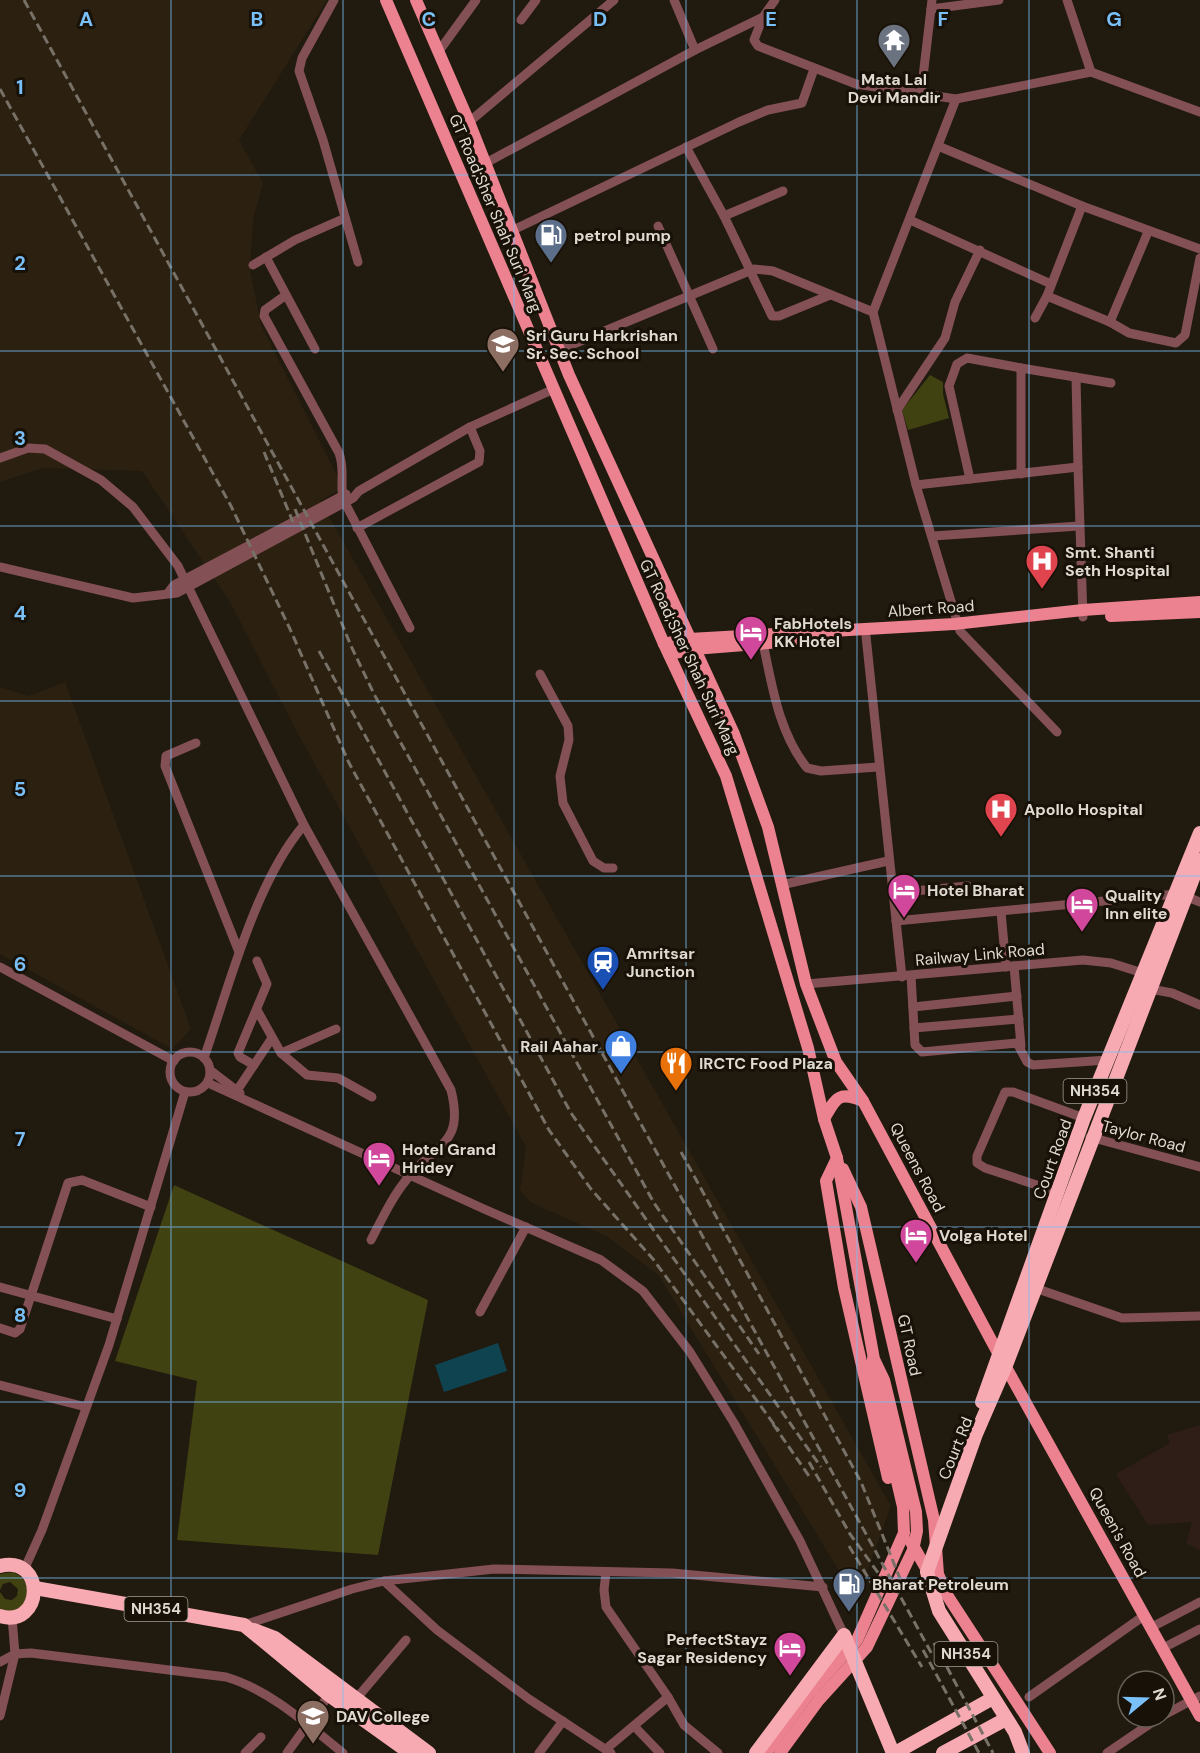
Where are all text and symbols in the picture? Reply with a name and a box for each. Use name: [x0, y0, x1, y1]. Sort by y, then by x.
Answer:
text: A: [79, 6, 93, 32]
text: B: [251, 6, 263, 32]
text: C: [422, 6, 436, 32]
text: D: [593, 6, 607, 32]
text: E: [765, 6, 777, 32]
text: F: [937, 6, 949, 32]
text: G: [1106, 6, 1122, 32]
temple icon: Mata Lal Devi Mandir: [876, 22, 912, 69]
place label: Mata Lal Devi Mandir: [848, 69, 941, 108]
text: 1: [16, 74, 24, 100]
street label: GT Road;Sher Shah Suri Marg: [444, 111, 547, 316]
fuel station icon: petrol pump: [533, 217, 569, 264]
place label: petrol pump: [574, 225, 671, 246]
text: 2: [14, 250, 26, 276]
place label: Sri Guru Harkrishan Sr. Sec. School: [526, 325, 678, 364]
school or university icon: Sri Guru Harkrishan Sr. Sec. School: [485, 326, 521, 373]
text: 3: [14, 425, 26, 451]
place label: Smt. Shanti Seth Hospital: [1065, 542, 1170, 581]
hospital icon: Smt. Shanti Seth Hospital: [1024, 543, 1060, 590]
street label: GT Road;Sher Shah Suri Marg: [635, 556, 744, 759]
street label: Albert Road: [887, 595, 975, 622]
text: 4: [14, 600, 27, 626]
place label: FabHotels KK Hotel: [774, 613, 852, 652]
hotel icon: FabHotels KK Hotel: [733, 614, 769, 661]
text: 5: [14, 776, 26, 802]
hospital icon: Apollo Hospital: [983, 791, 1019, 838]
place label: Apollo Hospital: [1024, 799, 1143, 820]
hotel icon: Hotel Bharat: [886, 872, 922, 919]
place label: Hotel Bharat: [927, 880, 1025, 901]
place label: Quality Inn elite: [1105, 885, 1168, 924]
hotel icon: Quality Inn elite: [1064, 886, 1100, 933]
street label: Railway Link Road: [914, 938, 1046, 971]
place label: Amritsar Junction: [626, 943, 695, 982]
station icon: Amritsar Junction: [585, 944, 621, 991]
text: 6: [14, 951, 26, 977]
shop icon: Rail Aahar: [603, 1028, 639, 1075]
place label: Rail Aahar: [520, 1036, 598, 1057]
restaurant icon: IRCTC Food Plaza: [658, 1045, 694, 1092]
place label: IRCTC Food Plaza: [699, 1053, 833, 1074]
road number: NH354: [1064, 1079, 1126, 1103]
street label: Taylor Road: [1100, 1115, 1188, 1158]
street label: Court Road: [1028, 1116, 1077, 1202]
street label: Queens Road: [885, 1119, 950, 1216]
text: 7: [15, 1126, 26, 1152]
place label: Hotel Grand Hridey: [402, 1139, 496, 1178]
hotel icon: Hotel Grand Hridey: [361, 1140, 397, 1187]
hotel icon: Volga Hotel: [898, 1217, 934, 1264]
place label: Volga Hotel: [939, 1225, 1028, 1246]
text: 8: [14, 1302, 26, 1328]
street label: GT Road: [893, 1312, 926, 1378]
street label: Court Rd: [933, 1414, 977, 1483]
text: 9: [14, 1477, 26, 1503]
street label: Queen's Road: [1084, 1483, 1151, 1581]
fuel station icon: Bharat Petroleum: [831, 1566, 867, 1613]
place label: Bharat Petroleum: [872, 1574, 1009, 1595]
road number: NH354: [124, 1597, 188, 1621]
place label: PerfectStayz Sagar Residency: [637, 1629, 767, 1668]
hotel icon: PerfectStayz Sagar Residency: [772, 1630, 808, 1677]
road number: NH354: [934, 1642, 998, 1666]
north arrow: [1116, 1669, 1176, 1729]
text: N: [1148, 1685, 1172, 1703]
school or university icon: DAV College: [295, 1698, 331, 1745]
place label: DAV College: [336, 1706, 430, 1727]

